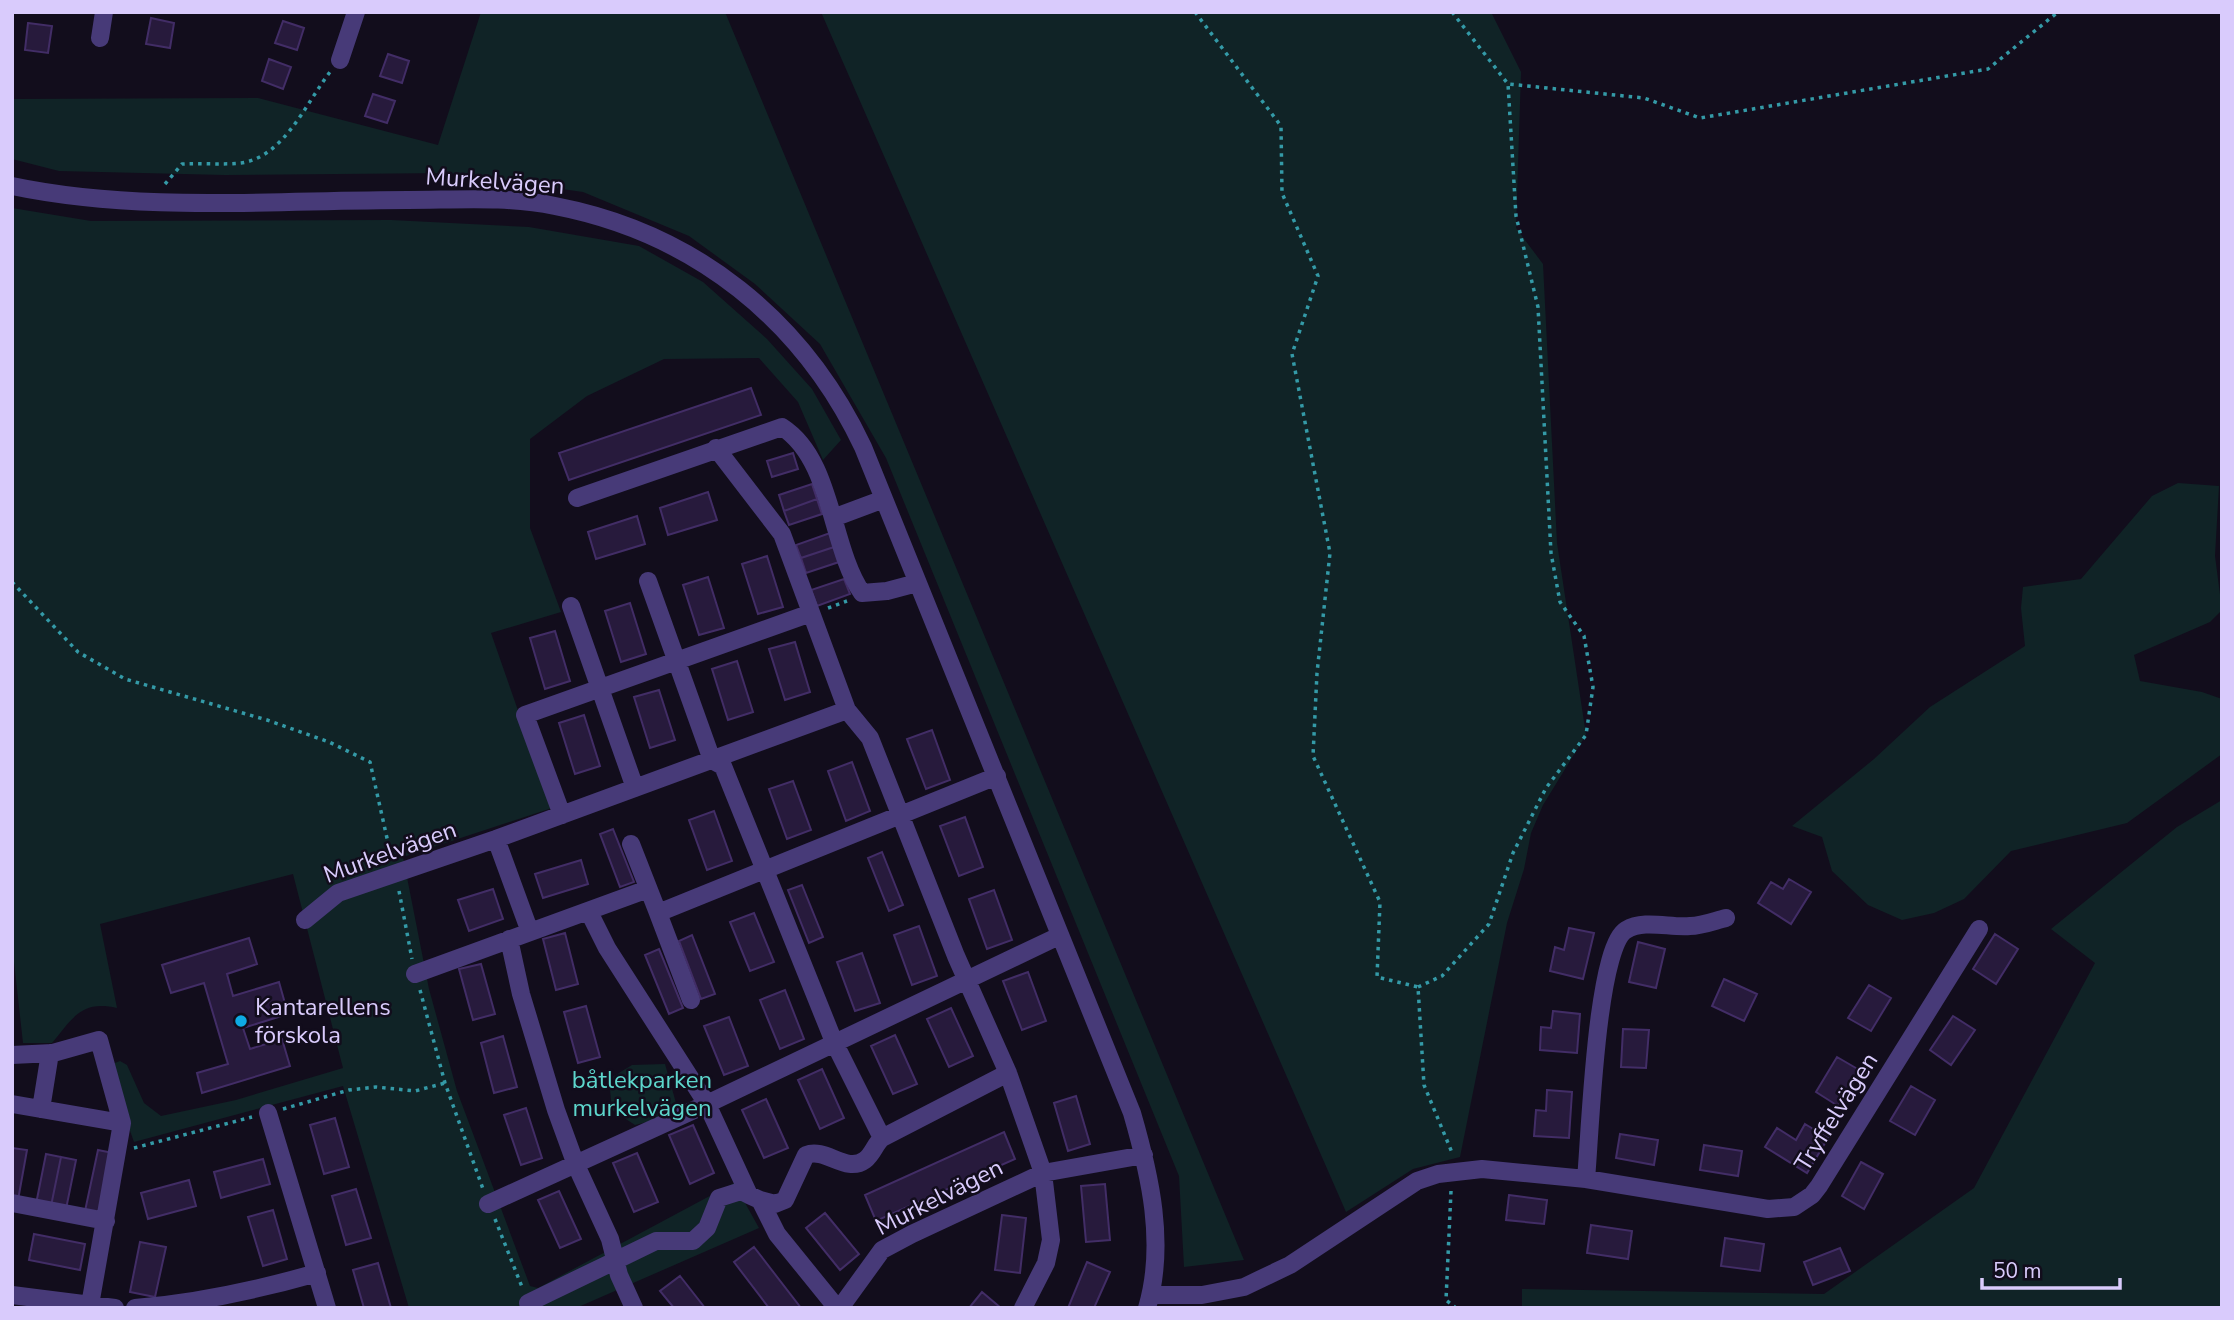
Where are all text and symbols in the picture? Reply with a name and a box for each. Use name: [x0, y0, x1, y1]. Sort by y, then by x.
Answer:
street label: Murkelvägen: [424, 160, 566, 202]
street label: Murkelvägen: [319, 813, 461, 891]
place label: Kantarellens förskola: [255, 991, 391, 1051]
marker: Kantarellens förskola: [233, 1013, 249, 1029]
street label: Tryffelvägen: [1787, 1046, 1885, 1178]
park label: båtlekparken murkelvägen: [572, 1064, 712, 1124]
street label: Murkelvägen: [870, 1151, 1008, 1243]
scale bar: [1982, 1246, 2120, 1290]
text: 50 m: [1993, 1257, 2042, 1285]

